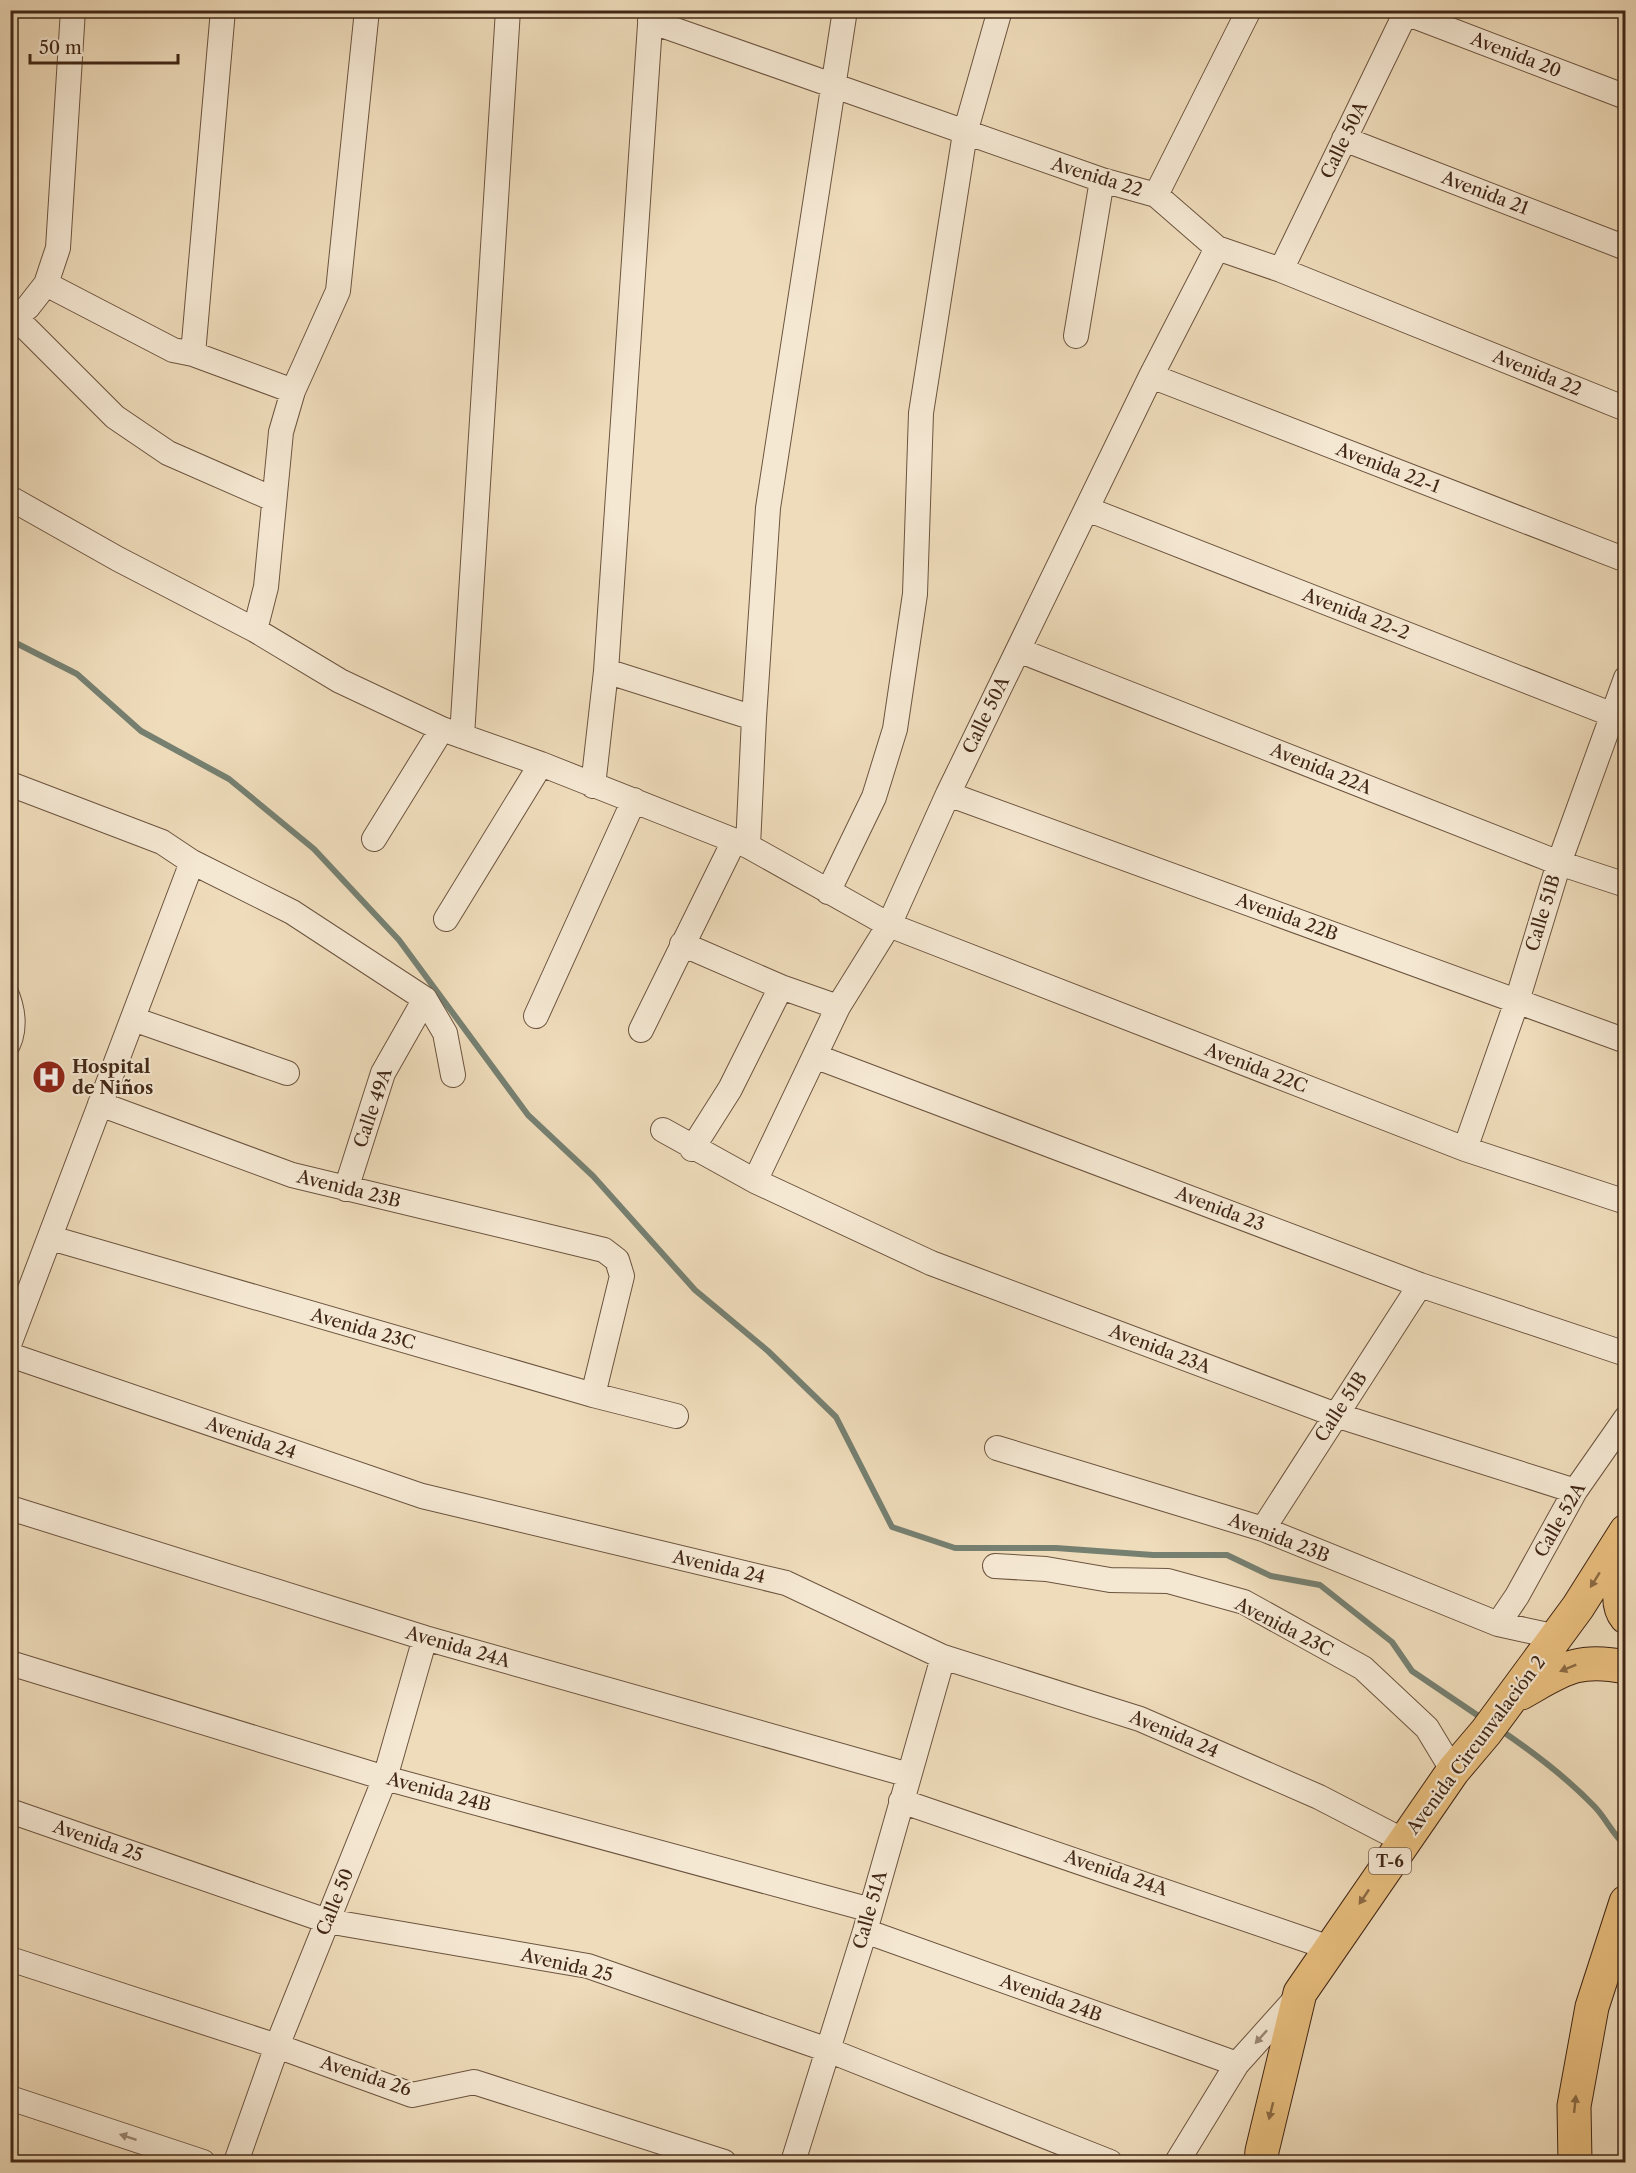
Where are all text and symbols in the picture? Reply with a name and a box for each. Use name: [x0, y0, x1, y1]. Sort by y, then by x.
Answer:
scale bar: [30, 27, 178, 65]
street label: Avenida 20: [1467, 27, 1564, 82]
text: 50 m: [39, 37, 82, 59]
street label: Calle 50A: [1316, 97, 1372, 182]
street label: Avenida 22: [1048, 152, 1145, 201]
street label: Avenida 21: [1438, 166, 1532, 220]
street label: Avenida 22: [1488, 345, 1585, 401]
street label: Avenida 22-1: [1332, 438, 1444, 498]
street label: Avenida 22-2: [1299, 583, 1413, 644]
street label: Calle 50A: [958, 672, 1014, 757]
street label: Avenida 22A: [1266, 738, 1376, 800]
street label: Calle 51B: [1521, 872, 1565, 954]
street label: Avenida 22B: [1232, 888, 1341, 946]
street label: Avenida 22C: [1201, 1038, 1310, 1098]
place label: Hospital de Niños: [72, 1056, 153, 1099]
hospital icon: Hospital de Niños: [31, 1059, 67, 1095]
street label: Calle 49A: [349, 1065, 397, 1151]
street label: Avenida 23B: [294, 1165, 403, 1213]
street label: Avenida 23: [1171, 1182, 1268, 1236]
street label: Avenida 23C: [307, 1303, 418, 1354]
street label: Avenida 23A: [1105, 1319, 1214, 1379]
street label: Calle 51B: [1310, 1368, 1372, 1446]
street label: Avenida 24: [202, 1412, 299, 1464]
street label: Calle 52A: [1530, 1478, 1590, 1561]
street label: Avenida 23B: [1225, 1508, 1333, 1567]
street label: Avenida 24: [670, 1545, 767, 1588]
one-way arrow: [1589, 1572, 1600, 1588]
street label: Avenida 23C: [1230, 1592, 1337, 1661]
street label: Avenida 24A: [402, 1621, 513, 1673]
street label: Avenida Circunvalación 2: [1401, 1652, 1550, 1839]
one-way arrow: [1559, 1663, 1577, 1673]
street label: Avenida 24: [1125, 1705, 1222, 1763]
street label: Avenida 24B: [384, 1767, 493, 1816]
street label: Avenida 25: [49, 1815, 146, 1867]
street label: Avenida 24A: [1061, 1845, 1171, 1901]
road number: T-6: [1369, 1848, 1411, 1874]
street label: Calle 50: [312, 1865, 358, 1939]
street label: Calle 51A: [848, 1868, 892, 1952]
one-way arrow: [1358, 1889, 1370, 1905]
street label: Avenida 25: [518, 1944, 615, 1986]
street label: Avenida 24B: [996, 1969, 1105, 2027]
one-way arrow: [1255, 2029, 1268, 2044]
street label: Avenida 26: [317, 2051, 414, 2101]
one-way arrow: [1570, 2095, 1580, 2114]
one-way arrow: [1266, 2102, 1276, 2120]
one-way arrow: [119, 2132, 137, 2142]

